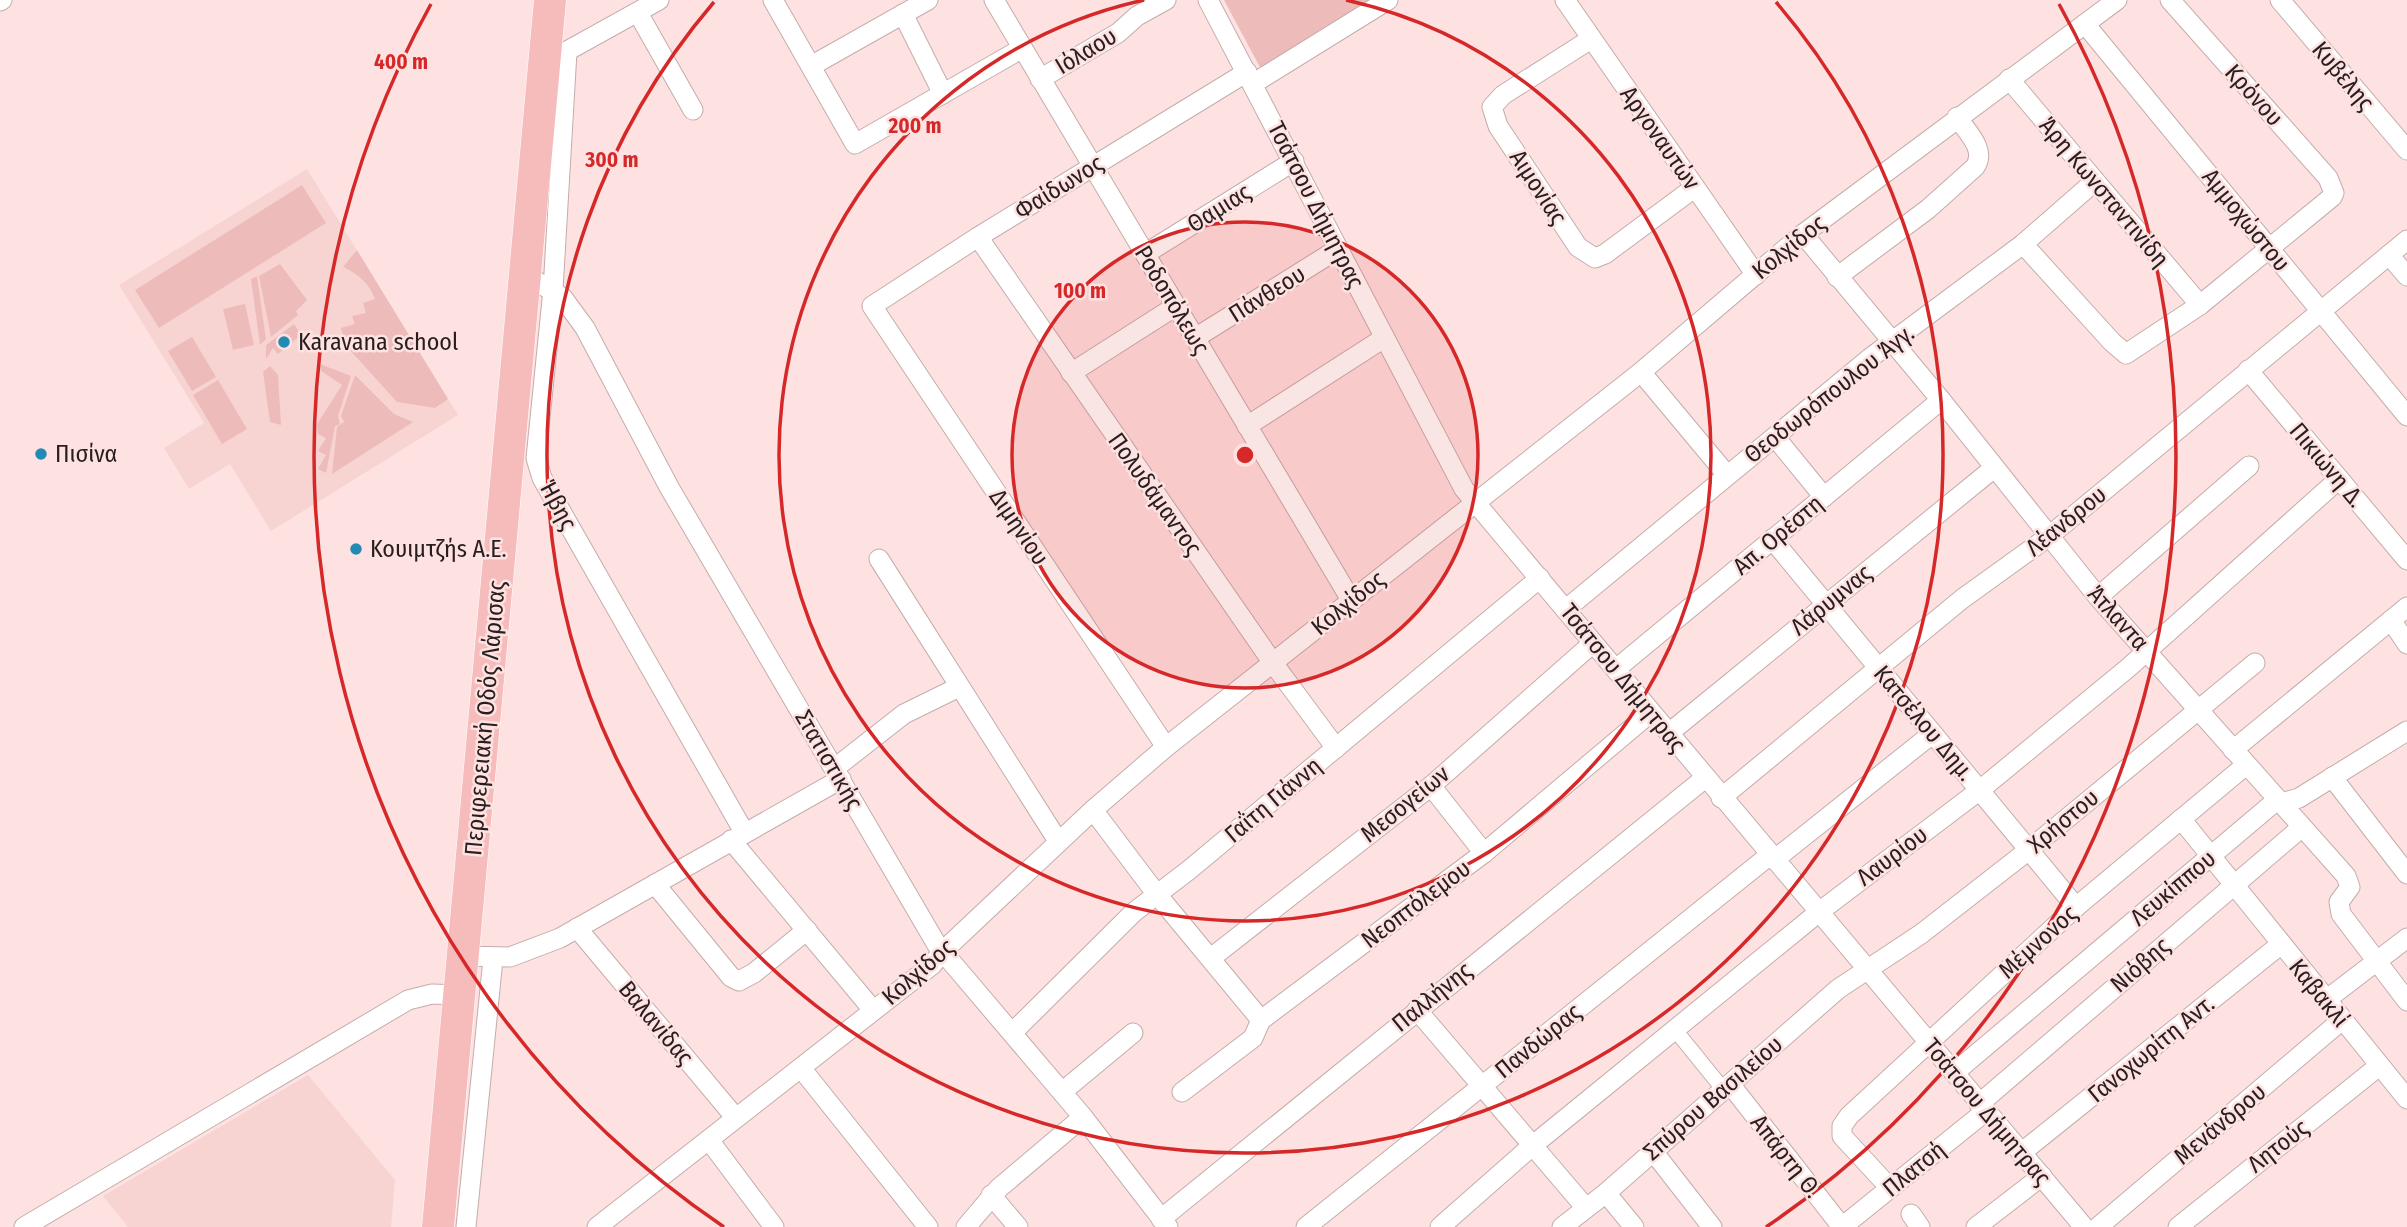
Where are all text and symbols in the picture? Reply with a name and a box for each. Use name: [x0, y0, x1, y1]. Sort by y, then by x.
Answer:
street label: Ιόλαου: [1050, 22, 1122, 80]
street label: Κυβέλης: [2306, 36, 2380, 116]
text: 400 m: [374, 49, 428, 75]
street label: Κρόνου: [2219, 58, 2289, 132]
street label: Αργοναυτών: [1614, 81, 1706, 195]
street label: Άρη Κωνσταντινίδη: [2033, 111, 2175, 273]
text: 200 m: [887, 113, 942, 139]
street label: Τσάτσου Δήμητρας: [1262, 117, 1370, 293]
street label: Αιμονίας: [1504, 145, 1572, 229]
text: 300 m: [584, 147, 639, 173]
street label: Φαίδωνος: [1010, 149, 1108, 225]
street label: Αμμοχώστου: [2196, 163, 2296, 277]
street label: Θαμιας: [1182, 178, 1256, 238]
street label: Κολχίδος: [1747, 209, 1831, 285]
street label: Ροδοπόλεως: [1129, 241, 1215, 359]
street label: Πάνθεου: [1224, 260, 1310, 328]
text: 100 m: [1054, 278, 1106, 304]
street label: Θεοδωρόπουλου Άγγ.: [1739, 319, 1919, 469]
place label: Karavana school: [298, 328, 458, 356]
marker: Karavana school: [276, 334, 292, 350]
street label: Πικιώνη Δ.: [2284, 417, 2370, 513]
street label: Πολυδάμαντος: [1102, 427, 1208, 561]
place label: Πισίνα: [55, 440, 118, 468]
centre of rings: [1233, 443, 1257, 467]
marker: Πισίνα: [33, 446, 49, 462]
street label: Ήβης: [533, 475, 583, 535]
street label: Λέανδρου: [2020, 480, 2112, 562]
street label: Διμηνίου: [983, 484, 1055, 570]
street label: Απ. Ορέστη: [1727, 489, 1829, 581]
place label: Κουιμτζήs Α.Ε.: [370, 535, 507, 563]
marker: Κουιμτζήs Α.Ε.: [348, 541, 364, 557]
street label: Λάρυμνας: [1785, 559, 1877, 641]
street label: Κολχίδος: [1306, 565, 1390, 641]
street label: Περιφερειακή Οδός Λάρισας: [459, 579, 511, 857]
street label: Άτλαντα: [2082, 580, 2154, 656]
street label: Τσάτσου Δήμητρας: [1555, 598, 1691, 758]
street label: Κατσέλου Δημ.: [1868, 660, 1980, 786]
street label: Στατιστικής: [789, 705, 869, 815]
street label: Γαΐτη Γιάννη: [1219, 752, 1327, 848]
street label: Μεσογείων: [1355, 760, 1455, 848]
street label: Χρήστου: [2022, 783, 2104, 859]
street label: Λαυρίου: [1851, 820, 1933, 892]
street label: Λευκίππου: [2125, 844, 2221, 932]
street label: Νεοπτόλεμου: [1356, 854, 1476, 954]
street label: Μέμνονος: [1993, 899, 2083, 985]
street label: Νιόβης: [2105, 932, 2175, 998]
street label: Κολχίδος: [876, 933, 960, 1011]
street label: Καβακλί: [2283, 953, 2355, 1033]
street label: Παλλήνης: [1386, 956, 1478, 1038]
street label: Βαλανίδας: [613, 975, 699, 1071]
street label: Γανοχωρίτη Αντ.: [2082, 990, 2220, 1108]
street label: Πανδώρας: [1489, 998, 1587, 1084]
street label: Σπύρου Βασιλείου: [1638, 1030, 1788, 1166]
street label: Τσάτσου Δήμητρας: [1917, 1033, 2057, 1191]
street label: Μενάνδρου: [2168, 1078, 2272, 1170]
street label: Απάρτη Θ.: [1745, 1109, 1827, 1203]
street label: Λητούς: [2242, 1114, 2314, 1178]
street label: Πλατσή: [1877, 1135, 1951, 1203]

